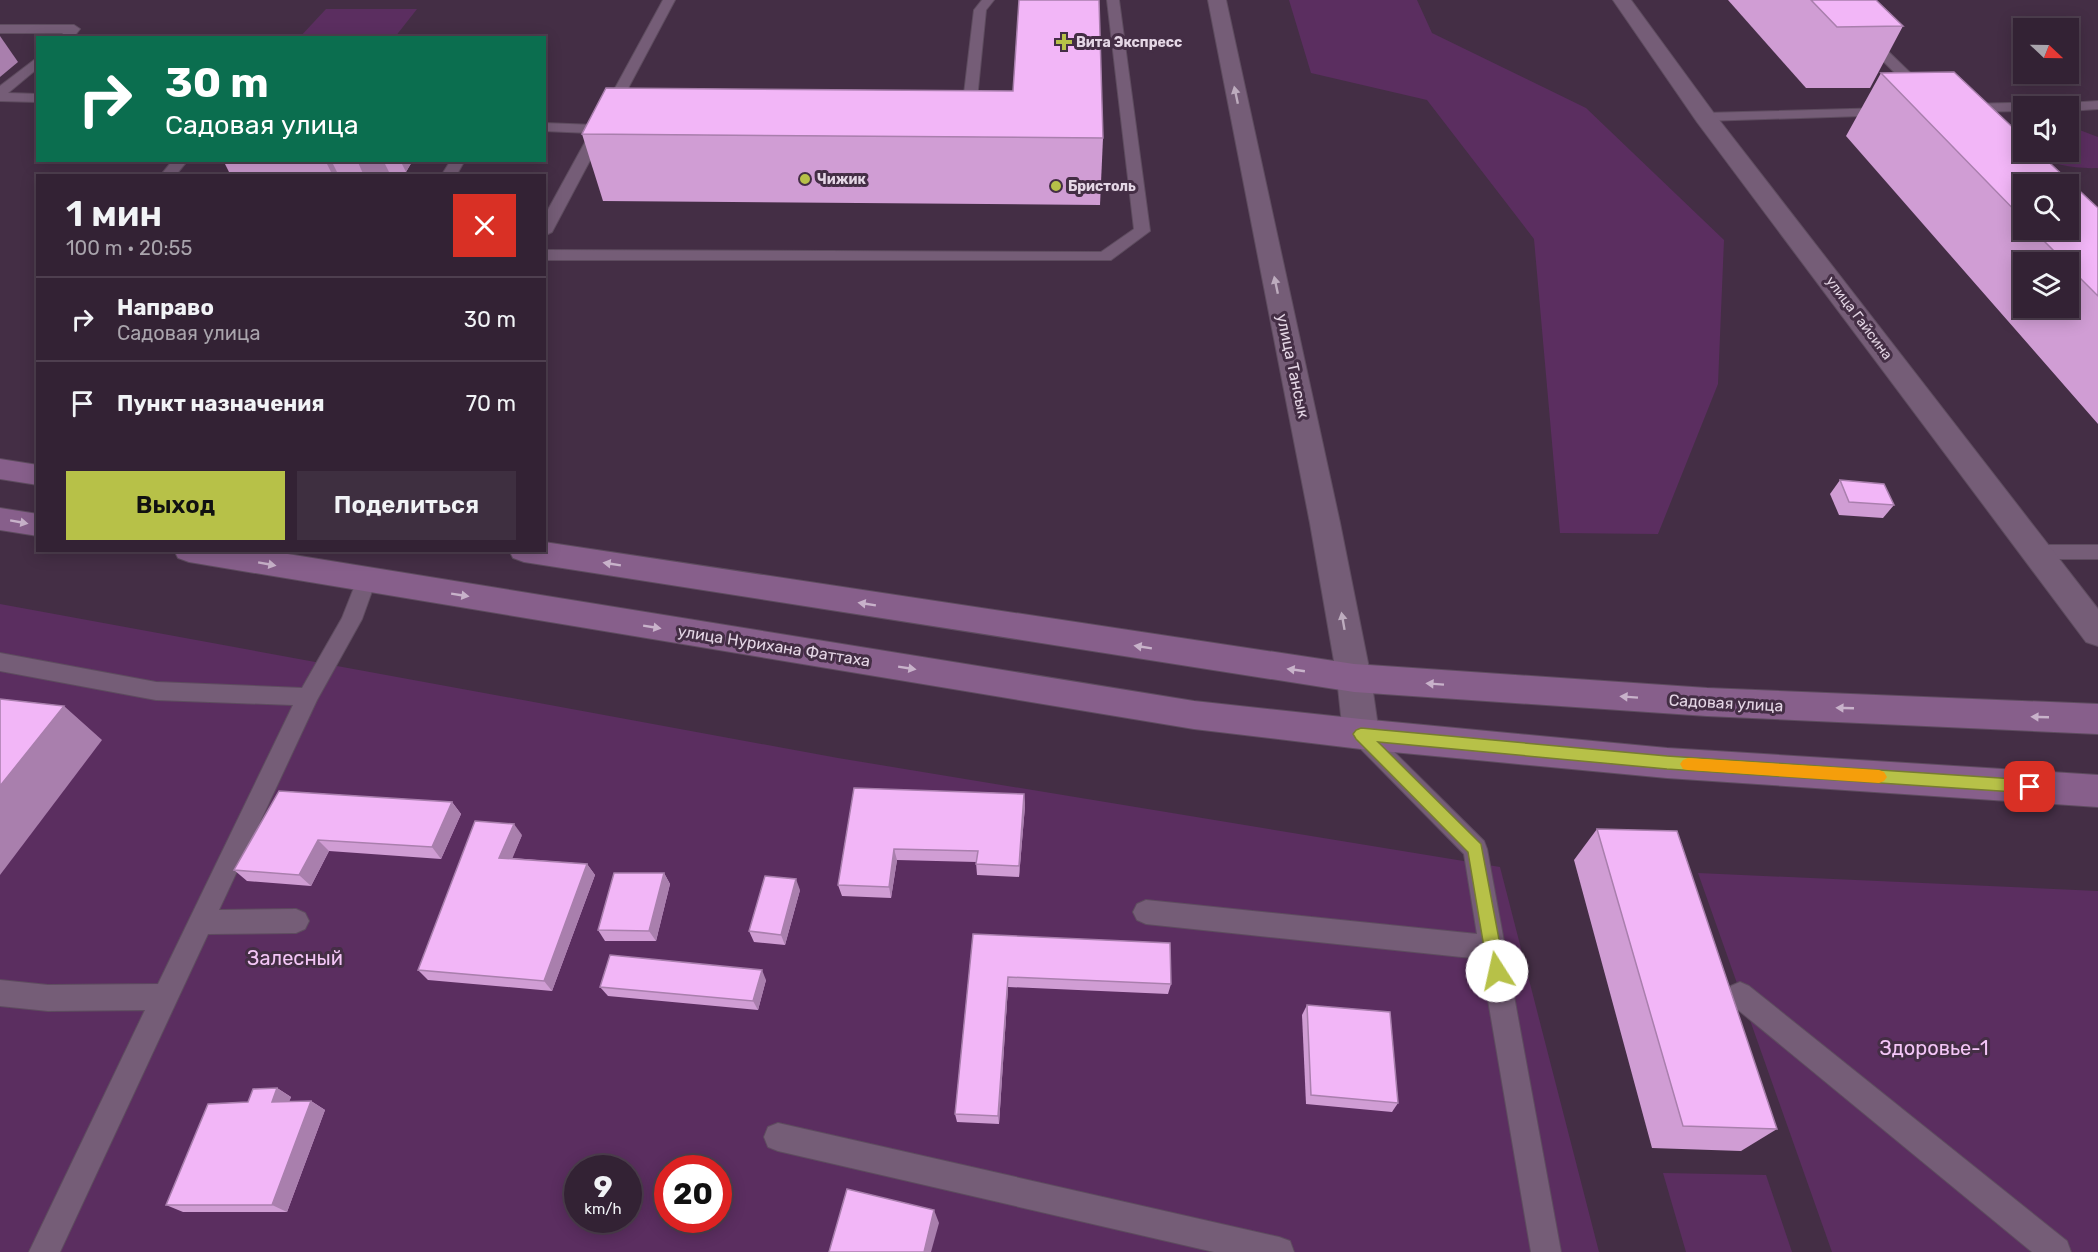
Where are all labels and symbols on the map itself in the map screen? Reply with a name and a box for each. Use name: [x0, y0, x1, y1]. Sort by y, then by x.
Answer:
north arrow: [2013, 18, 2079, 84]
place label: Вита Экспресс: [1076, 34, 1182, 51]
marker: Вита Экспресс: [1057, 35, 1071, 49]
one-way arrow: [1231, 85, 1240, 104]
place label: Чижик: [817, 171, 866, 188]
marker: Чижик: [798, 172, 812, 186]
place label: Бристоль: [1068, 178, 1136, 195]
marker: Бристоль: [1049, 179, 1063, 193]
street label: улица Гайсина: [1822, 273, 1896, 363]
one-way arrow: [1271, 276, 1280, 295]
street label: улица Тансык: [1273, 312, 1313, 420]
one-way arrow: [9, 518, 28, 527]
one-way arrow: [258, 559, 277, 568]
one-way arrow: [603, 560, 622, 569]
one-way arrow: [450, 591, 469, 600]
one-way arrow: [858, 599, 877, 608]
one-way arrow: [1338, 611, 1347, 630]
street label: улица Нурихана Фаттаха: [676, 621, 872, 671]
one-way arrow: [643, 622, 662, 631]
one-way arrow: [1133, 642, 1152, 651]
one-way arrow: [897, 664, 916, 673]
one-way arrow: [1286, 666, 1305, 675]
one-way arrow: [1425, 679, 1444, 688]
street label: Садовая улица: [1668, 691, 1784, 715]
one-way arrow: [1620, 692, 1639, 702]
one-way arrow: [1835, 704, 1854, 713]
one-way arrow: [2030, 712, 2049, 721]
pin: [2004, 761, 2055, 812]
position arrow: [1465, 939, 1529, 1003]
park label: Залесный: [247, 946, 343, 970]
park label: Здоровье-1: [1879, 1036, 1989, 1060]
speed limit sign: 20: [654, 1155, 732, 1233]

